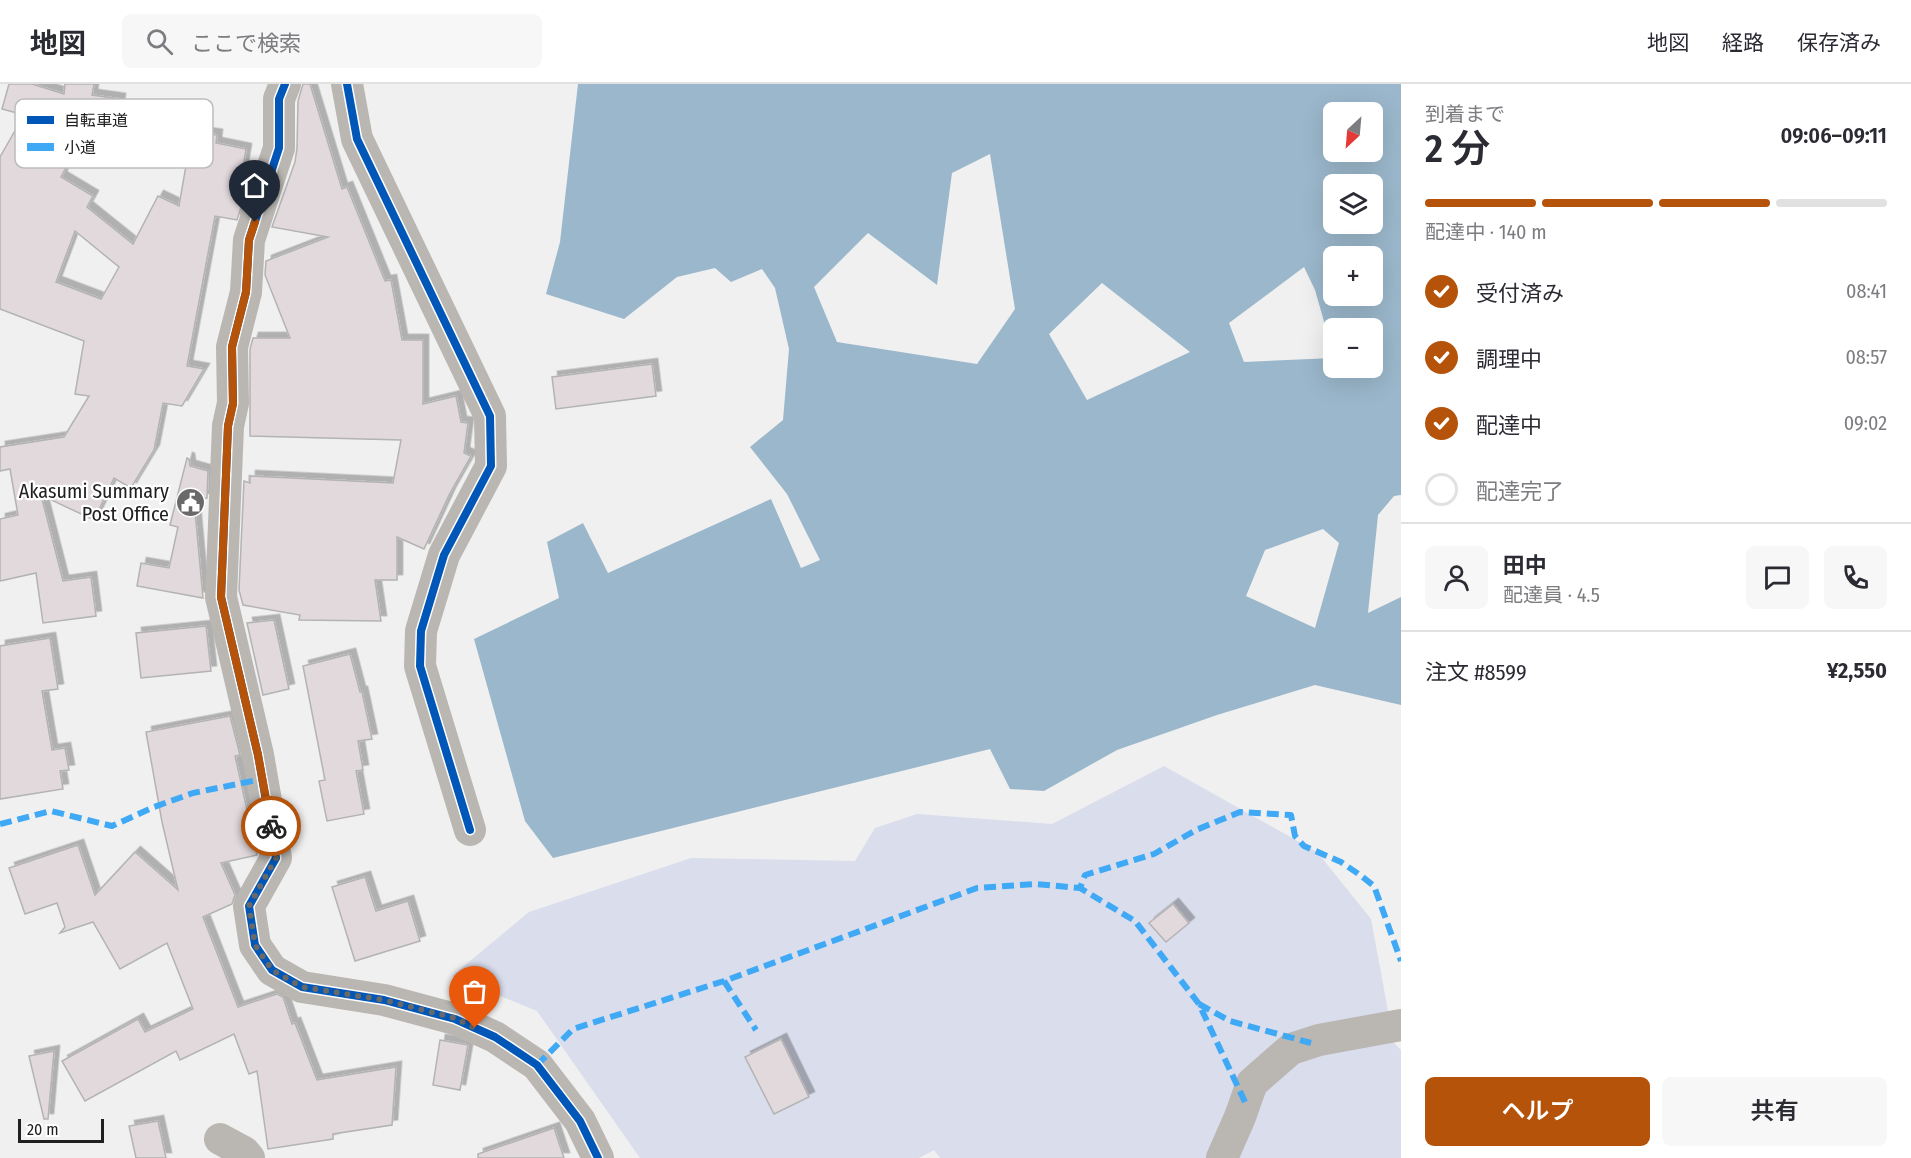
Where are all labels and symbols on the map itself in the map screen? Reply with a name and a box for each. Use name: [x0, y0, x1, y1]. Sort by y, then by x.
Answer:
legend: [15, 99, 213, 168]
north arrow: [1323, 102, 1383, 162]
text: 自転車道: [64, 111, 128, 130]
text: 小道: [64, 138, 96, 157]
pin: [229, 160, 280, 222]
place label: Akasumi Summary Post Office: [19, 479, 169, 526]
public building icon: Akasumi Summary Post Office: [174, 487, 206, 519]
courier: [241, 796, 301, 856]
pin: [449, 966, 500, 1028]
scale bar: [18, 1116, 104, 1144]

